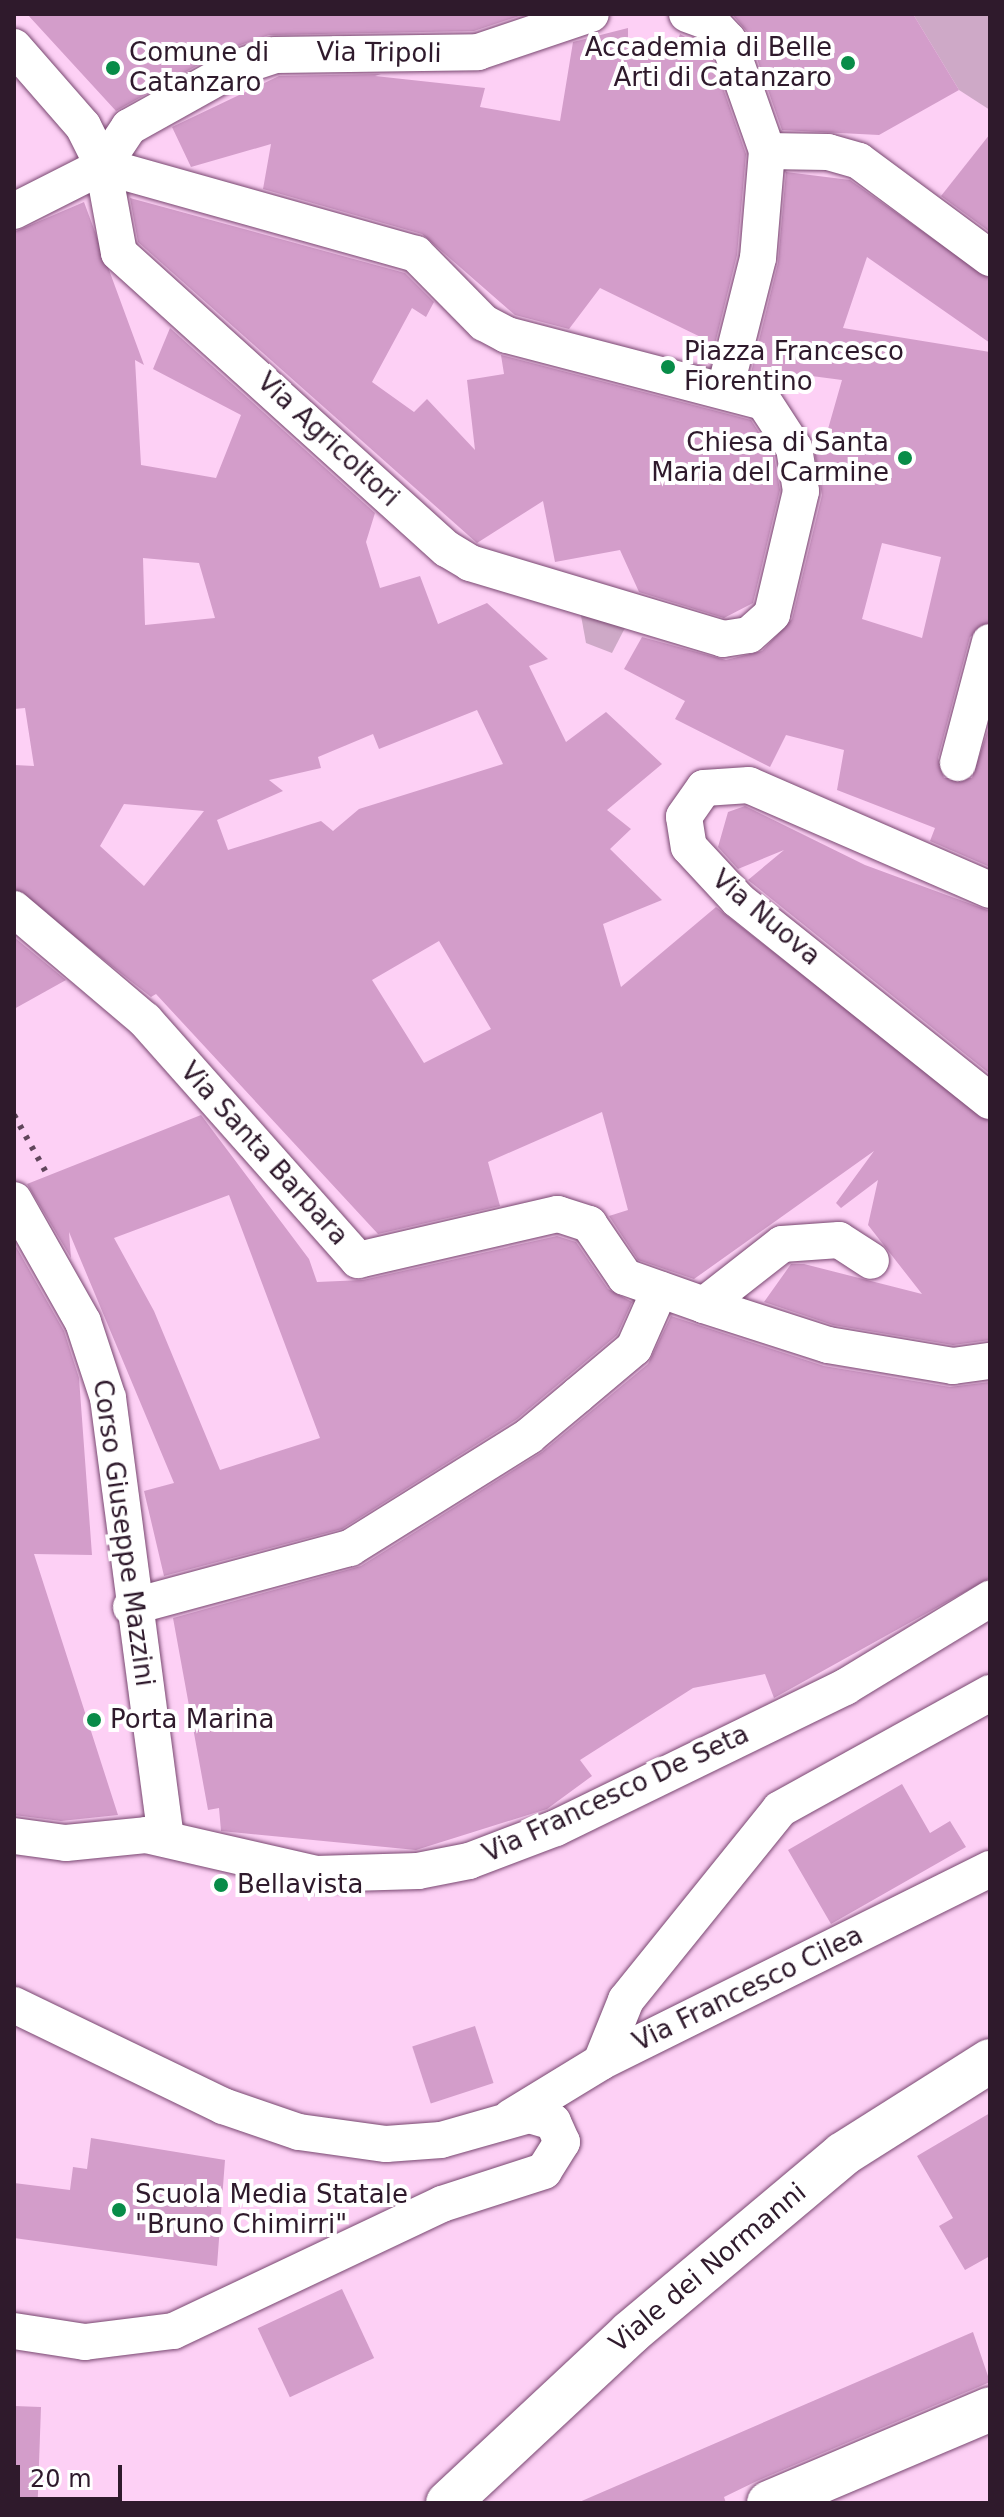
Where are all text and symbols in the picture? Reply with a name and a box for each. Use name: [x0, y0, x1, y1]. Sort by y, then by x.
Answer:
place label: Accademia di Belle Arti di Catanzaro: [585, 32, 832, 94]
street label: Via Tripoli: [316, 36, 442, 70]
place label: Comune di Catanzaro: [129, 37, 269, 98]
marker: Accademia di Belle Arti di Catanzaro: [839, 54, 857, 72]
marker: Comune di Catanzaro: [104, 59, 122, 77]
place label: Piazza Francesco Fiorentino: [684, 336, 904, 398]
marker: Piazza Francesco Fiorentino: [659, 358, 677, 376]
street label: Via Agricoltori: [251, 366, 405, 514]
place label: Chiesa di Santa Maria del Carmine: [651, 427, 889, 488]
marker: Chiesa di Santa Maria del Carmine: [896, 449, 914, 467]
street label: Via Nuova: [705, 864, 827, 972]
street label: Via Santa Barbara: [174, 1056, 354, 1252]
street label: Corso Giuseppe Mazzini: [86, 1377, 160, 1689]
place label: Porta Marina: [110, 1704, 274, 1736]
marker: Porta Marina: [85, 1711, 103, 1729]
street label: Via Francesco De Seta: [478, 1719, 754, 1869]
place label: Bellavista: [237, 1869, 363, 1901]
marker: Bellavista: [212, 1876, 230, 1894]
street label: Via Francesco Cilea: [628, 1920, 868, 2058]
street label: Viale dei Normanni: [603, 2177, 813, 2359]
place label: Scuola Media Statale "Bruno Chimirri": [135, 2179, 408, 2240]
marker: Scuola Media Statale "Bruno Chimirri": [110, 2201, 128, 2219]
scale bar: [20, 2449, 126, 2499]
text: 20 m: [30, 2465, 92, 2493]

